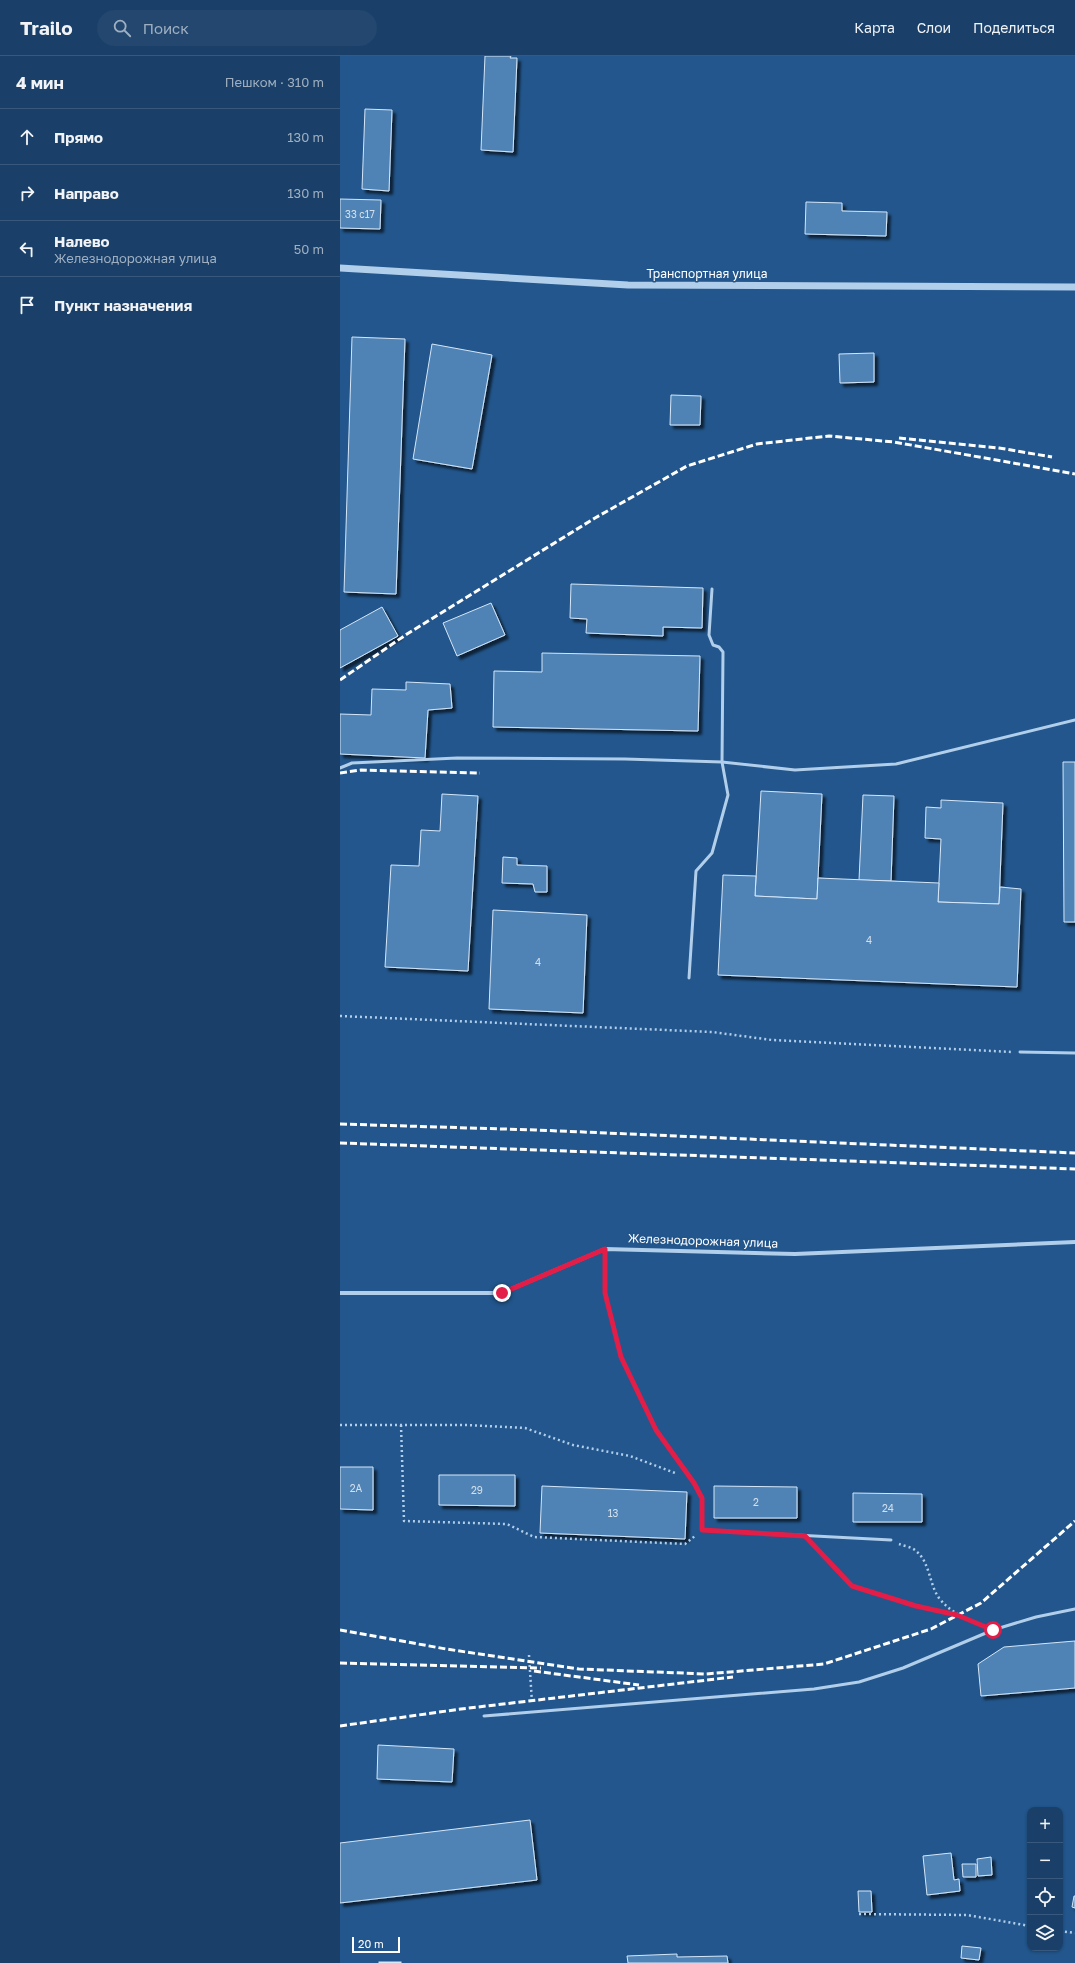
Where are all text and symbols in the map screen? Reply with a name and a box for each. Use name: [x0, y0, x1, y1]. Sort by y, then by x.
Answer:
search box: [97, 10, 377, 46]
text: Trailo: [20, 16, 73, 39]
icon: search: [111, 17, 133, 39]
text: Поиск: [143, 19, 189, 37]
text: Карта: [854, 19, 895, 36]
text: Слои: [917, 19, 951, 36]
text: Поделиться: [973, 19, 1055, 36]
text: 4 мин: [16, 72, 64, 93]
text: Пешком · 310 m: [225, 74, 324, 90]
icon: ahead: [16, 126, 38, 148]
text: Прямо: [54, 128, 103, 146]
text: 130 m: [287, 129, 324, 145]
icon: right: [16, 182, 38, 204]
text: Направо: [54, 184, 119, 202]
text: 130 m: [287, 185, 324, 201]
house number: 33 с17: [345, 208, 375, 220]
text: Налево: [54, 232, 110, 250]
icon: left: [16, 238, 38, 260]
text: 50 m: [294, 241, 324, 257]
text: Железнодорожная улица: [54, 250, 217, 266]
street label: Транспортная улица: [646, 266, 768, 281]
icon: arrive: [16, 294, 38, 316]
text: Пункт назначения: [54, 296, 192, 314]
house number: 4: [866, 934, 872, 946]
house number: 4: [535, 956, 541, 968]
street label: Железнодорожная улица: [628, 1230, 778, 1251]
route end: [493, 1284, 511, 1302]
house number: 2А: [350, 1482, 363, 1494]
house number: 29: [471, 1484, 483, 1496]
house number: 2: [753, 1496, 759, 1508]
house number: 24: [882, 1502, 894, 1514]
house number: 13: [608, 1507, 618, 1519]
route start: [984, 1621, 1002, 1639]
map controls: [1027, 1807, 1063, 1951]
button: +: [1027, 1807, 1063, 1843]
button: −: [1027, 1843, 1063, 1879]
button: locate: [1027, 1879, 1063, 1915]
button: layers: [1027, 1915, 1063, 1951]
scale bar: [352, 1935, 400, 1954]
text: 20 m: [358, 1937, 384, 1950]

